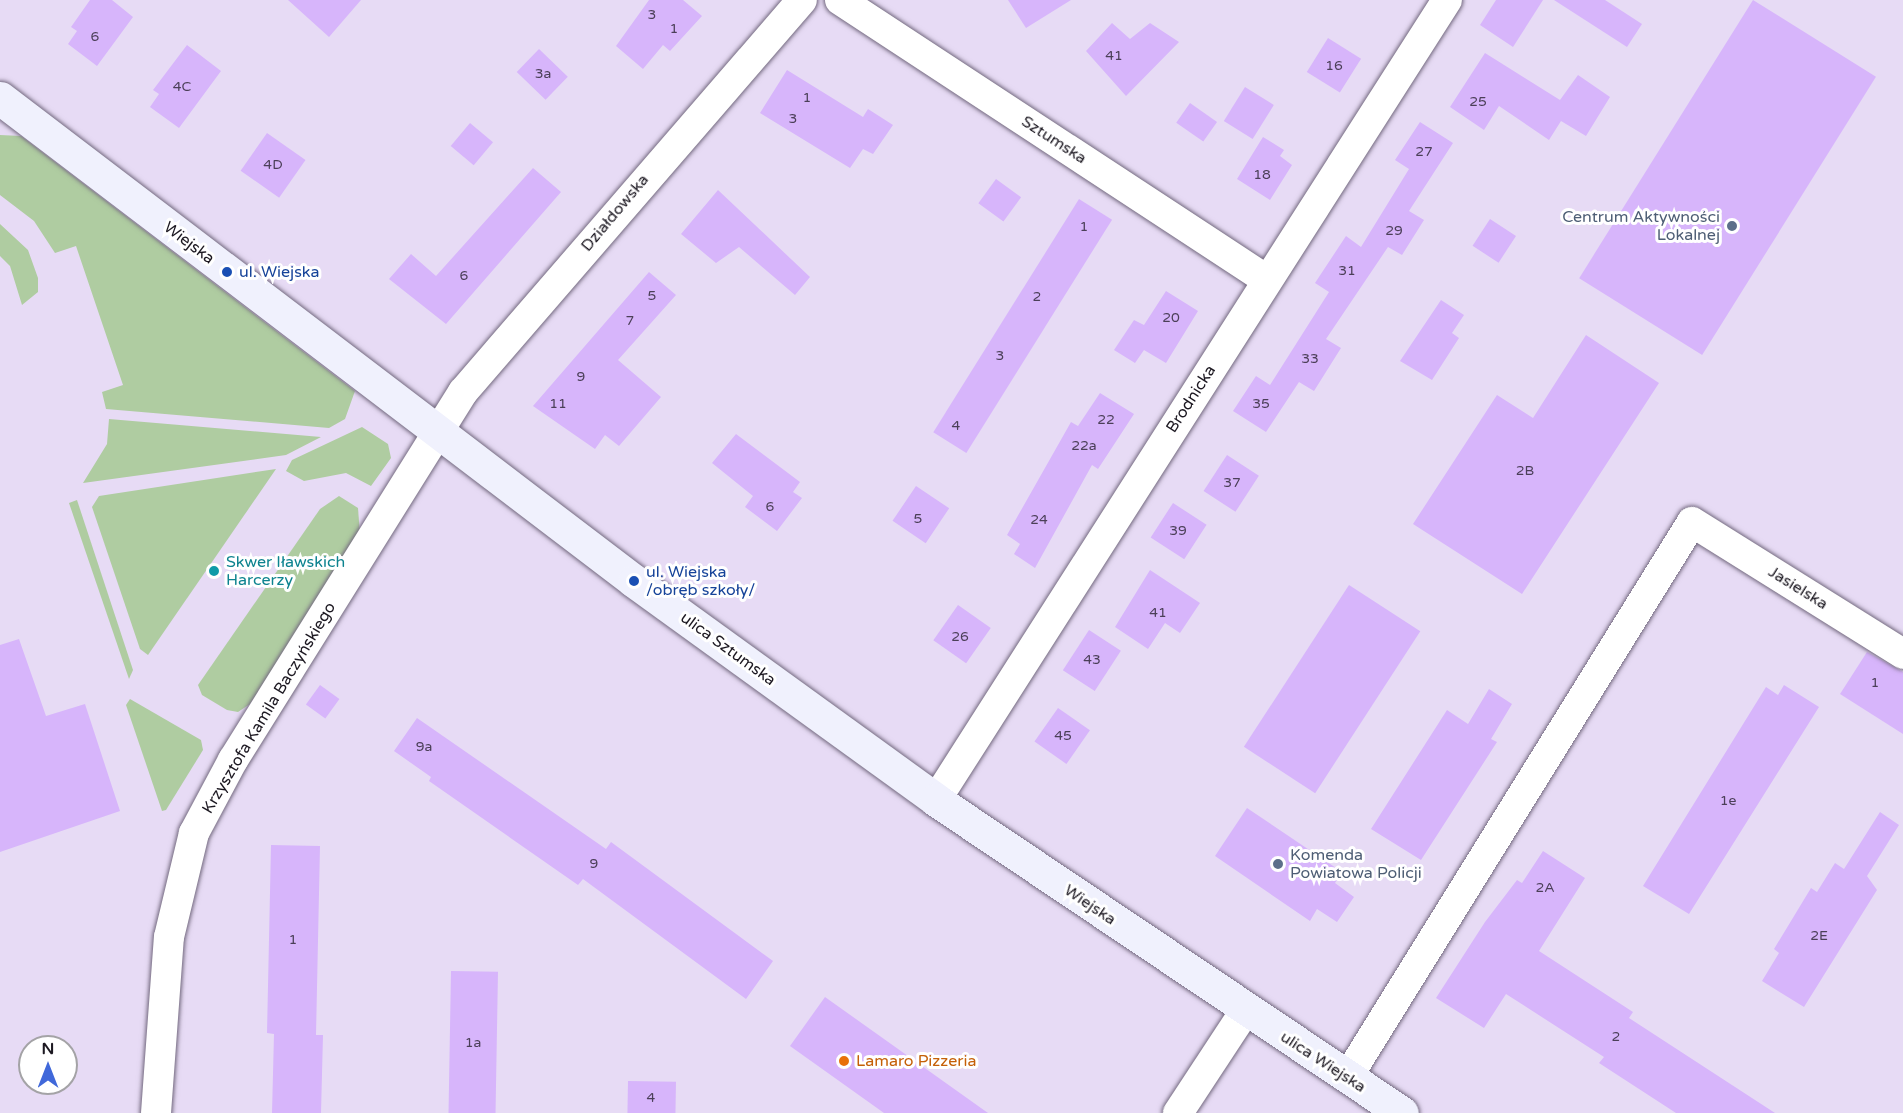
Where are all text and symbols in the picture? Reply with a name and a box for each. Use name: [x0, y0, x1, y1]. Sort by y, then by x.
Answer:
house number: 3: [648, 7, 656, 23]
house number: 1: [670, 21, 678, 37]
house number: 6: [91, 29, 99, 45]
house number: 41: [1105, 48, 1123, 64]
house number: 16: [1325, 58, 1343, 74]
house number: 3a: [535, 66, 551, 82]
house number: 4C: [173, 79, 191, 95]
house number: 1: [803, 90, 811, 106]
house number: 25: [1469, 94, 1487, 110]
house number: 3: [789, 111, 797, 127]
street label: Sztumska: [1018, 112, 1090, 168]
house number: 27: [1415, 144, 1433, 160]
house number: 4D: [263, 157, 283, 173]
house number: 18: [1253, 167, 1271, 183]
street label: Działdowska: [577, 171, 653, 255]
place label: Centrum Aktywności Lokalnej: [1562, 207, 1720, 245]
street label: Wiejska: [160, 218, 218, 268]
house number: 1: [1080, 219, 1088, 235]
marker: Centrum Aktywności Lokalnej: [1725, 219, 1739, 233]
house number: 29: [1385, 223, 1403, 239]
place label: ul. Wiejska: [239, 262, 319, 282]
house number: 31: [1338, 263, 1356, 279]
marker: ul. Wiejska: [220, 265, 234, 279]
house number: 6: [460, 268, 468, 284]
house number: 5: [648, 288, 656, 304]
house number: 2: [1033, 289, 1041, 305]
house number: 20: [1162, 310, 1180, 326]
house number: 7: [626, 313, 634, 329]
house number: 3: [996, 348, 1004, 364]
house number: 33: [1301, 351, 1319, 367]
street label: Brodnicka: [1162, 362, 1220, 436]
house number: 9: [577, 369, 585, 385]
house number: 11: [549, 396, 567, 412]
house number: 35: [1252, 396, 1270, 412]
house number: 22: [1097, 412, 1115, 428]
house number: 4: [952, 418, 960, 434]
house number: 22a: [1071, 438, 1097, 454]
house number: 2B: [1516, 463, 1534, 479]
house number: 37: [1223, 475, 1241, 491]
house number: 6: [766, 499, 774, 515]
house number: 5: [914, 511, 922, 527]
house number: 24: [1030, 512, 1048, 528]
house number: 39: [1169, 523, 1187, 539]
place label: Skwer Iławskich Harcerzy: [226, 552, 345, 590]
place label: ul. Wiejska /obręb szkoły/: [646, 562, 755, 600]
street label: Jasielska: [1765, 562, 1831, 614]
marker: Skwer Iławskich Harcerzy: [207, 564, 221, 578]
marker: ul. Wiejska /obręb szkoły/: [627, 574, 641, 588]
street label: Krzysztofa Kamila Baczyńskiego: [198, 599, 340, 817]
house number: 41: [1149, 605, 1167, 621]
street label: ulica Sztumska: [677, 608, 779, 690]
house number: 26: [951, 629, 969, 645]
house number: 43: [1083, 652, 1101, 668]
house number: 1: [1871, 675, 1879, 691]
house number: 45: [1054, 728, 1072, 744]
house number: 9a: [416, 739, 432, 755]
house number: 1e: [1720, 793, 1736, 809]
place label: Komenda Powiatowa Policji: [1290, 845, 1422, 883]
house number: 9: [590, 856, 598, 872]
marker: Komenda Powiatowa Policji: [1271, 857, 1285, 871]
house number: 2A: [1535, 880, 1555, 896]
street label: Wiejska: [1060, 881, 1120, 929]
house number: 2E: [1810, 928, 1828, 944]
house number: 1: [289, 932, 297, 948]
street label: ulica Wiejska: [1277, 1027, 1369, 1097]
house number: 2: [1612, 1029, 1620, 1045]
north arrow: [18, 1035, 78, 1095]
house number: 1a: [465, 1035, 481, 1051]
text: N: [42, 1039, 54, 1059]
place label: Lamaro Pizzeria: [856, 1051, 976, 1071]
marker: Lamaro Pizzeria: [837, 1054, 851, 1068]
house number: 4: [647, 1090, 655, 1106]

